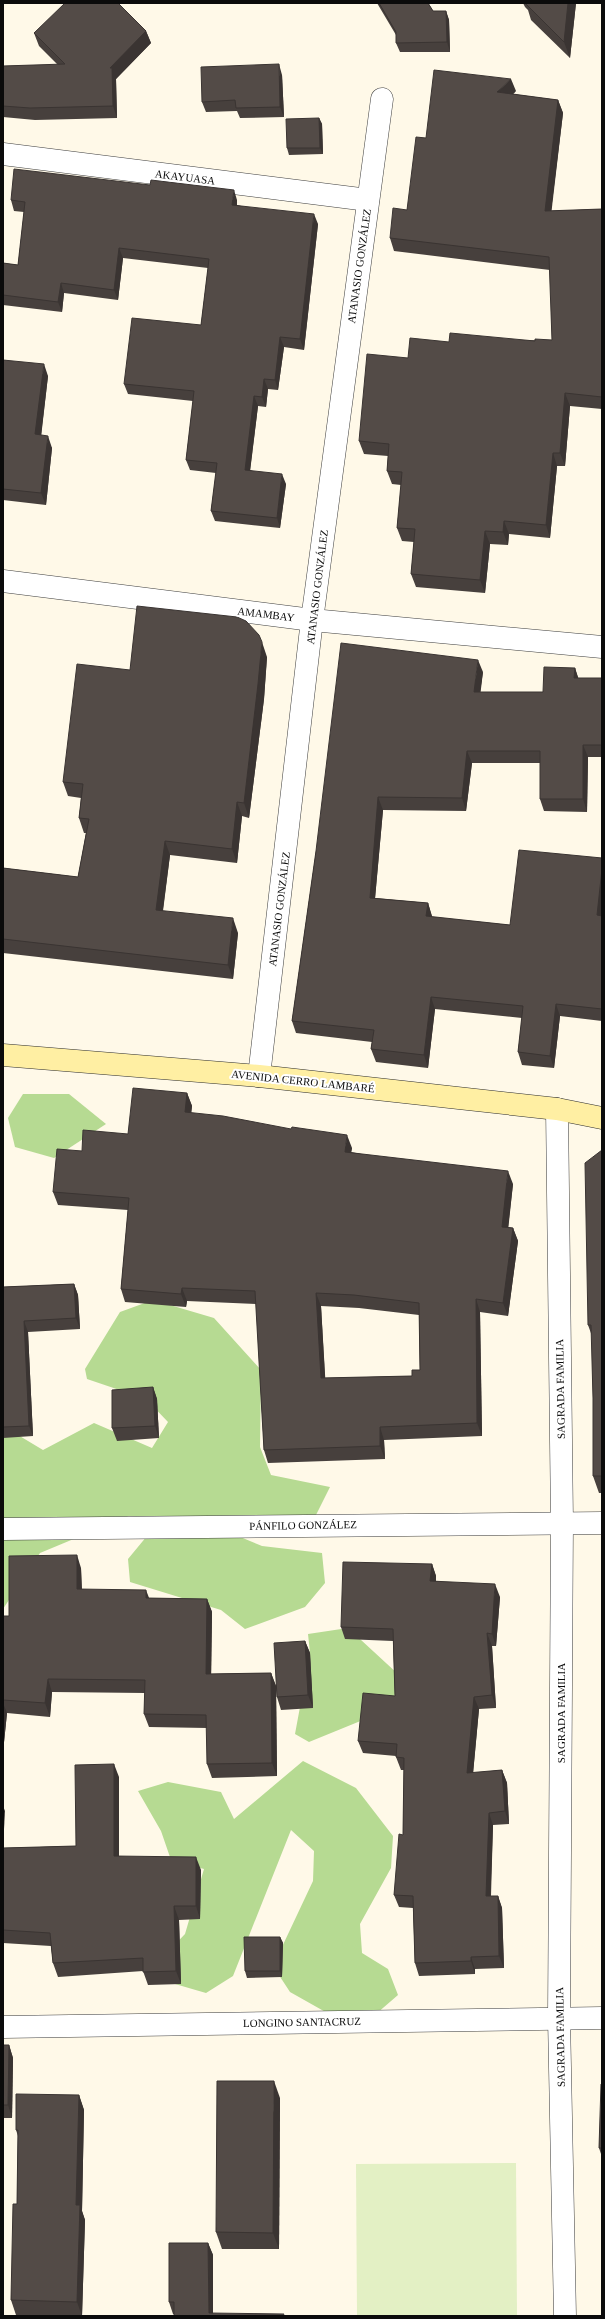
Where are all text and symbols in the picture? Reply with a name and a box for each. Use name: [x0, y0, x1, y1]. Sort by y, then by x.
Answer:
street label: AKAYUASA: [154, 167, 216, 187]
street label: ATANASIO GONZÁLEZ: [345, 208, 373, 324]
street label: ATANASIO GONZÁLEZ: [304, 529, 330, 645]
street label: AMAMBAY: [237, 605, 295, 623]
street label: ATANASIO GONZÁLEZ: [266, 851, 292, 967]
street label: AVENIDA CERRO LAMBARÉ: [231, 1068, 376, 1095]
street label: SAGRADA FAMILIA: [553, 1339, 567, 1439]
street label: PÁNFILO GONZÁLEZ: [249, 1518, 357, 1532]
street label: SAGRADA FAMILIA: [555, 1663, 567, 1763]
street label: SAGRADA FAMILIA: [553, 1987, 567, 2087]
street label: LONGINO SANTACRUZ: [243, 2015, 361, 2029]

